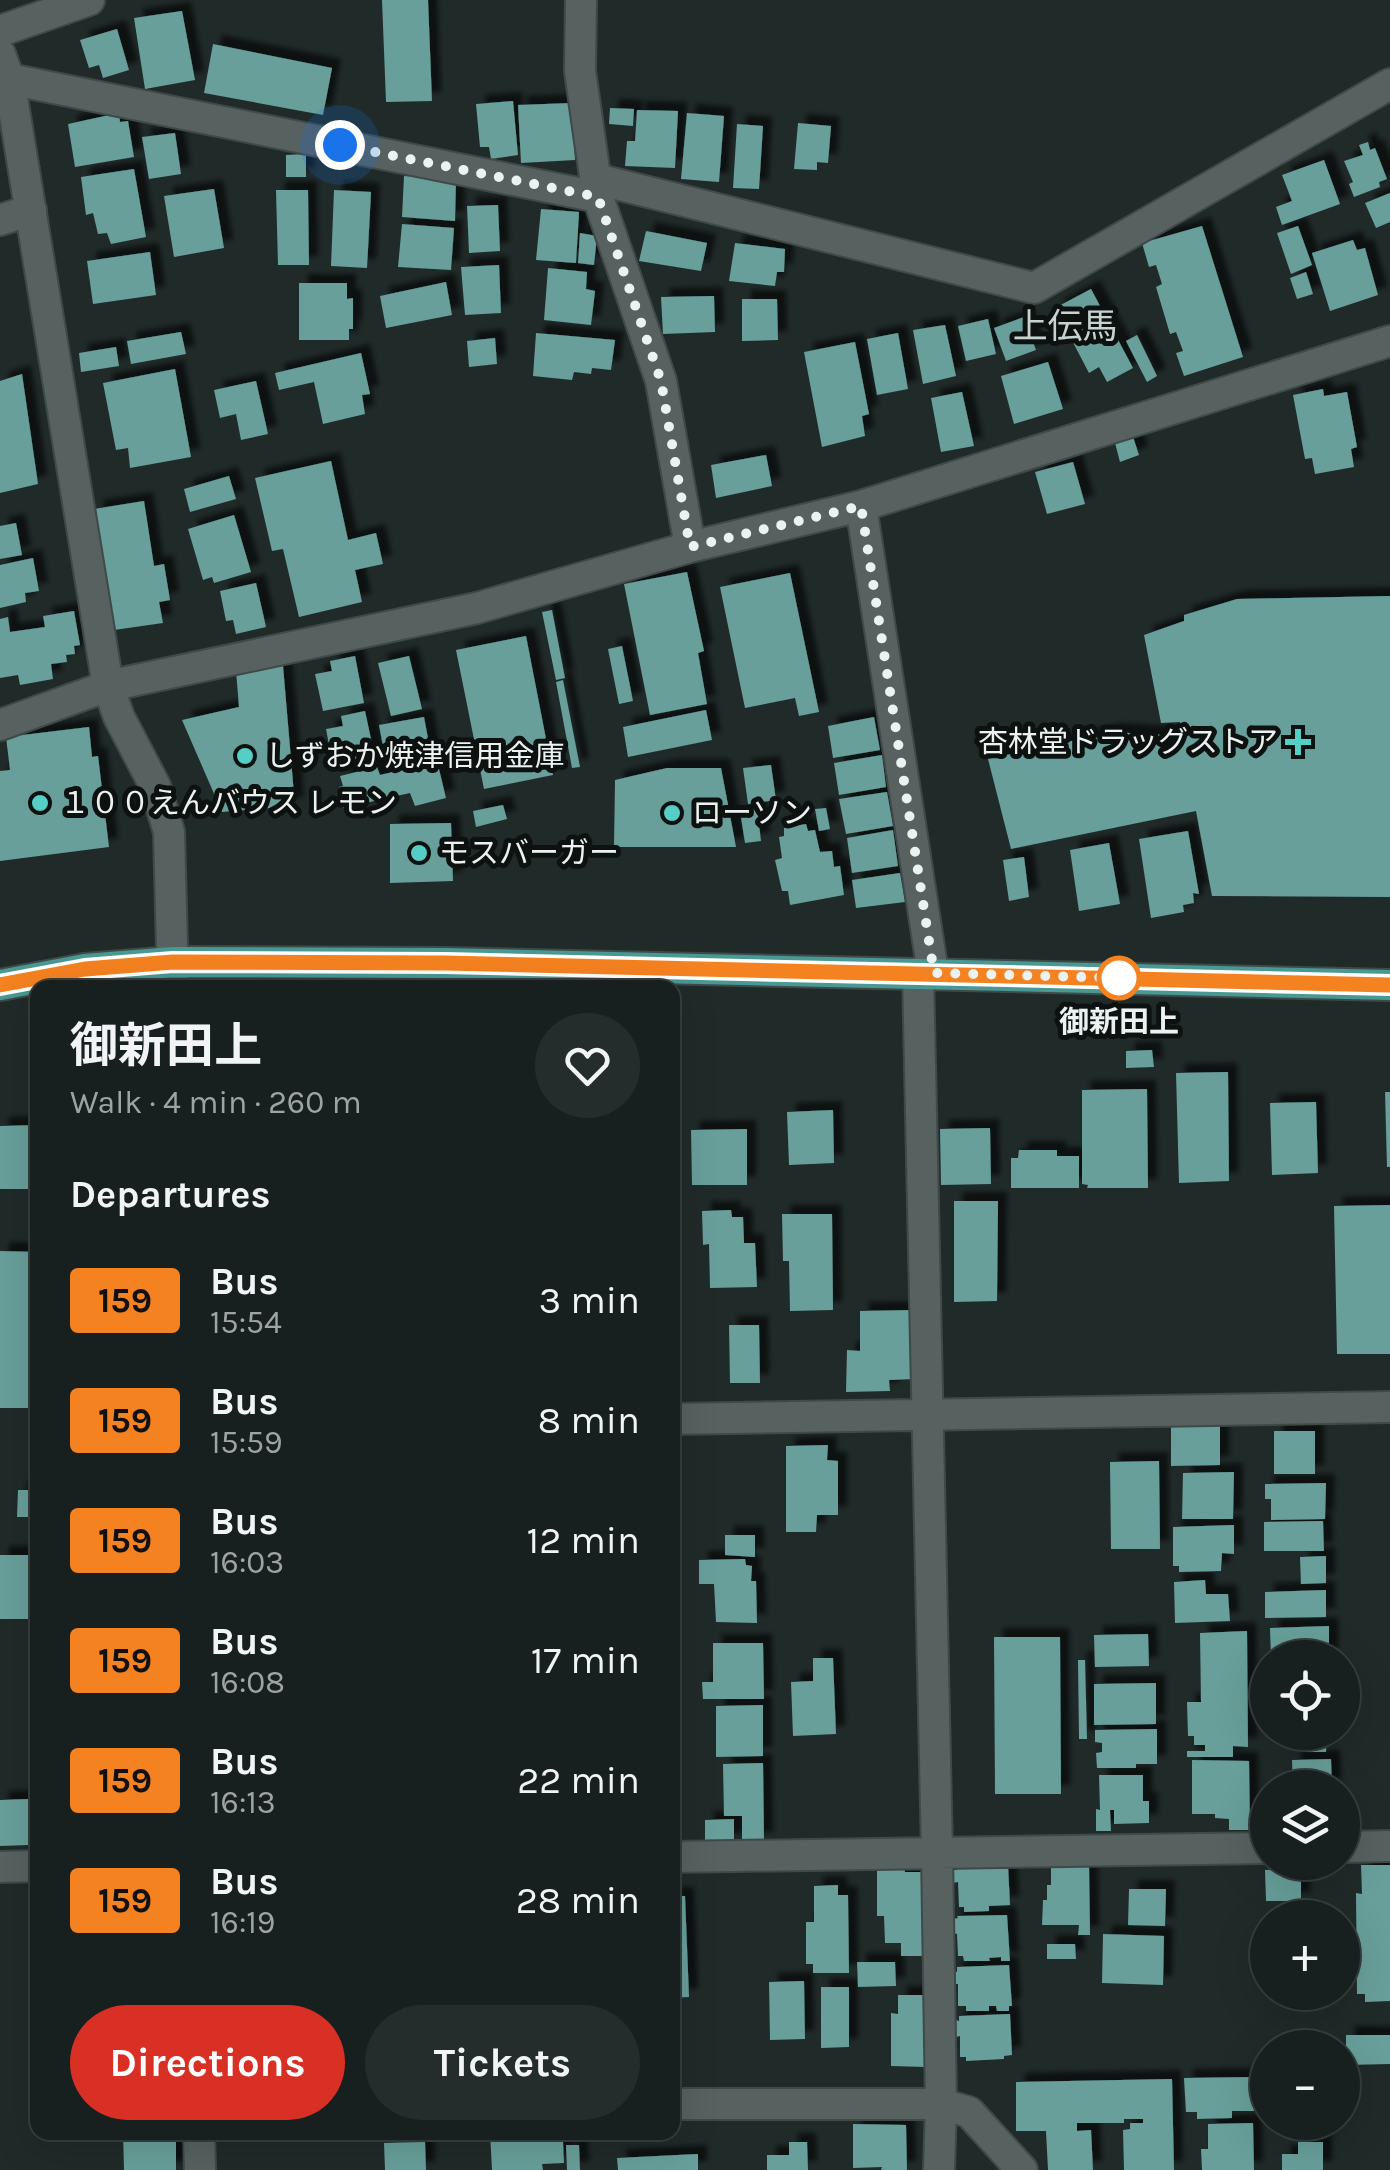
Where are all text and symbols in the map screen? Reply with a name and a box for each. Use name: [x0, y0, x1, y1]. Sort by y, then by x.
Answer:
your location: [315, 120, 365, 170]
district label: 上伝馬: [1012, 306, 1118, 347]
place label: 杏林堂ドラッグストア: [978, 724, 1278, 760]
marker: 杏林堂ドラッグストア: [1287, 731, 1309, 753]
place label: しずおか焼津信用金庫: [265, 738, 564, 774]
marker: しずおか焼津信用金庫: [234, 745, 256, 767]
place label: １００えんバウス レモン: [60, 785, 397, 821]
marker: １００えんバウス レモン: [29, 792, 51, 814]
place label: ローソン: [692, 795, 812, 831]
marker: ローソン: [661, 802, 683, 824]
place label: モスバーガー: [439, 835, 619, 871]
marker: モスバーガー: [408, 842, 430, 864]
marker: 御新田上: [1098, 957, 1140, 999]
place label: 御新田上: [1059, 1004, 1179, 1040]
button: heart: [535, 1013, 640, 1118]
text: 御新田上: [70, 1018, 262, 1074]
text: Walk · 4 min · 260 m: [70, 1084, 362, 1121]
text: Departures: [70, 1172, 270, 1217]
text: Bus: [210, 1259, 279, 1304]
text: 3 min: [539, 1278, 640, 1323]
text: 159: [98, 1280, 152, 1321]
text: 15:54: [210, 1304, 282, 1341]
text: Bus: [210, 1379, 279, 1424]
text: 8 min: [538, 1398, 640, 1443]
text: 159: [98, 1400, 152, 1441]
text: 15:59: [210, 1424, 283, 1461]
text: Bus: [210, 1499, 279, 1544]
text: 12 min: [527, 1518, 640, 1563]
text: 159: [98, 1520, 152, 1561]
text: 16:03: [210, 1544, 284, 1581]
text: Bus: [210, 1619, 279, 1664]
text: 17 min: [531, 1638, 640, 1683]
text: 159: [98, 1640, 152, 1681]
map controls: [1250, 1640, 1360, 2140]
button: locate: [1250, 1640, 1360, 1750]
text: 16:08: [210, 1664, 285, 1701]
text: Bus: [210, 1739, 279, 1784]
text: 22 min: [517, 1758, 640, 1803]
text: 159: [98, 1760, 152, 1801]
button: layers: [1250, 1770, 1360, 1880]
text: 16:13: [210, 1784, 276, 1821]
text: Bus: [210, 1859, 279, 1904]
text: 28 min: [516, 1878, 640, 1923]
text: 159: [98, 1880, 152, 1921]
button: +: [1250, 1900, 1360, 2010]
text: 16:19: [210, 1904, 275, 1941]
button: Directions: [70, 2005, 345, 2120]
button: Tickets: [365, 2005, 640, 2120]
button: −: [1250, 2030, 1360, 2140]

